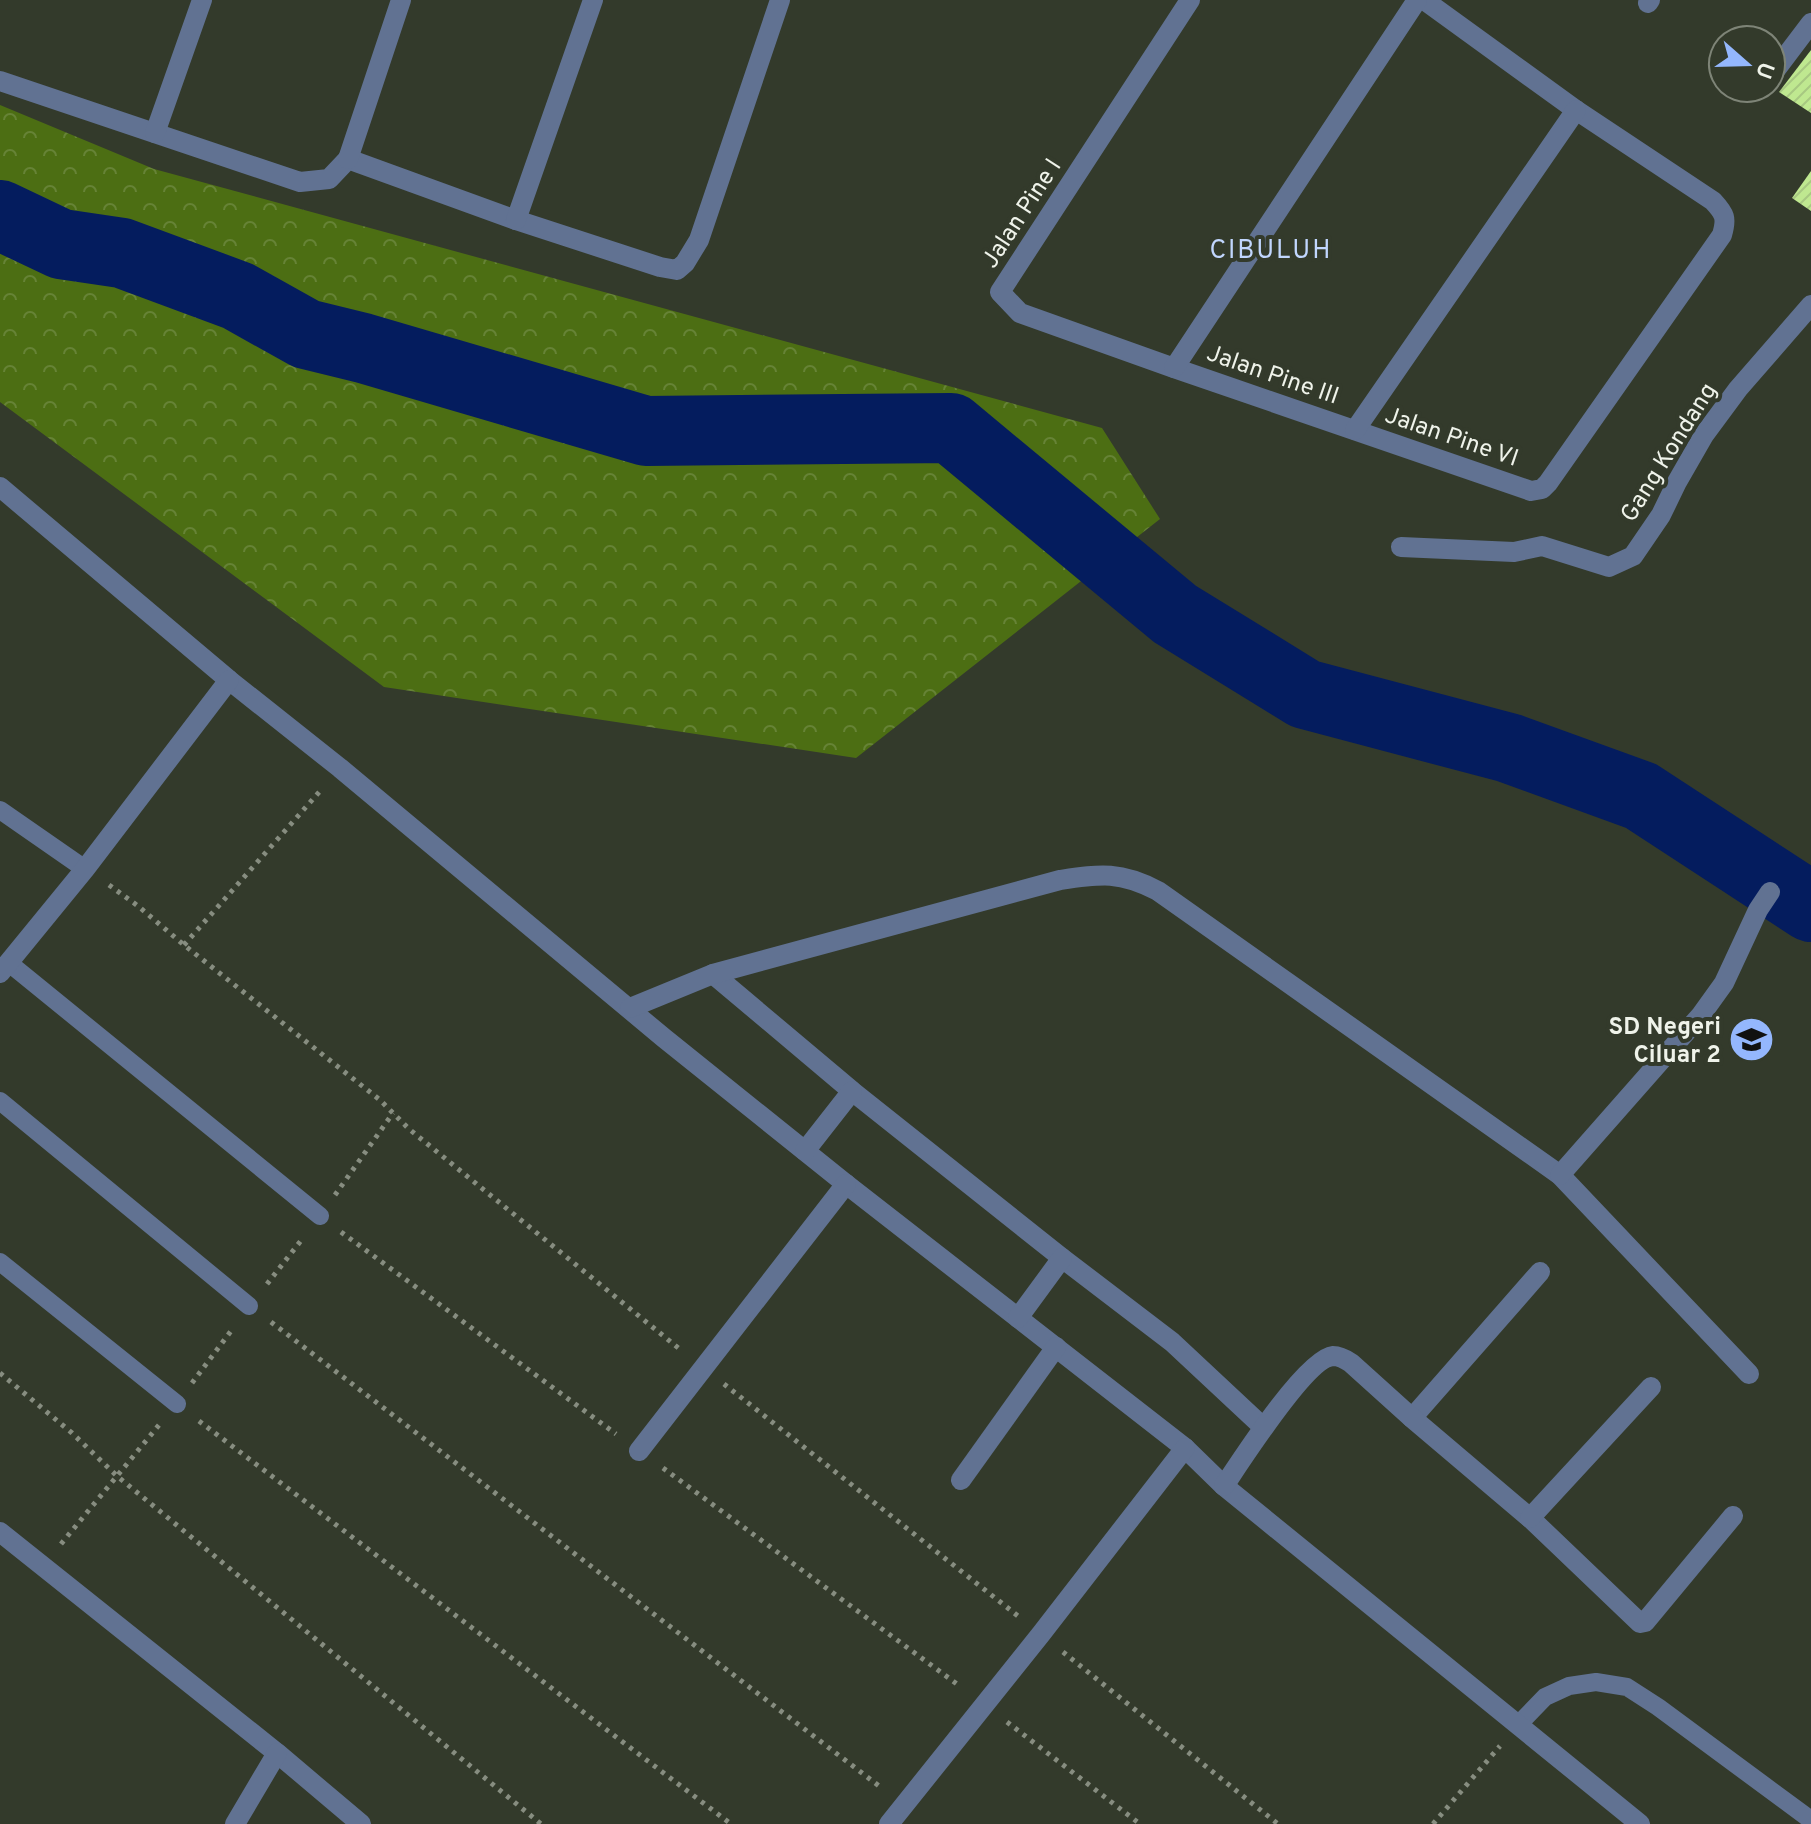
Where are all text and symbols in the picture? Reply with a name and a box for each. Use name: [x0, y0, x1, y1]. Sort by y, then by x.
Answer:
north arrow: [1707, 24, 1787, 104]
text: U: [1748, 58, 1779, 82]
street label: Jalan Pine I: [976, 154, 1069, 274]
district label: CIBULUH: [1210, 235, 1332, 268]
street label: Jalan Pine III: [1202, 339, 1342, 413]
street label: Gang Kondang: [1615, 378, 1724, 528]
street label: Jalan Pine VI: [1381, 401, 1522, 475]
place label: SD Negeri Ciluar 2: [1608, 1013, 1721, 1071]
school or university icon: SD Negeri Ciluar 2: [1728, 1016, 1776, 1064]

